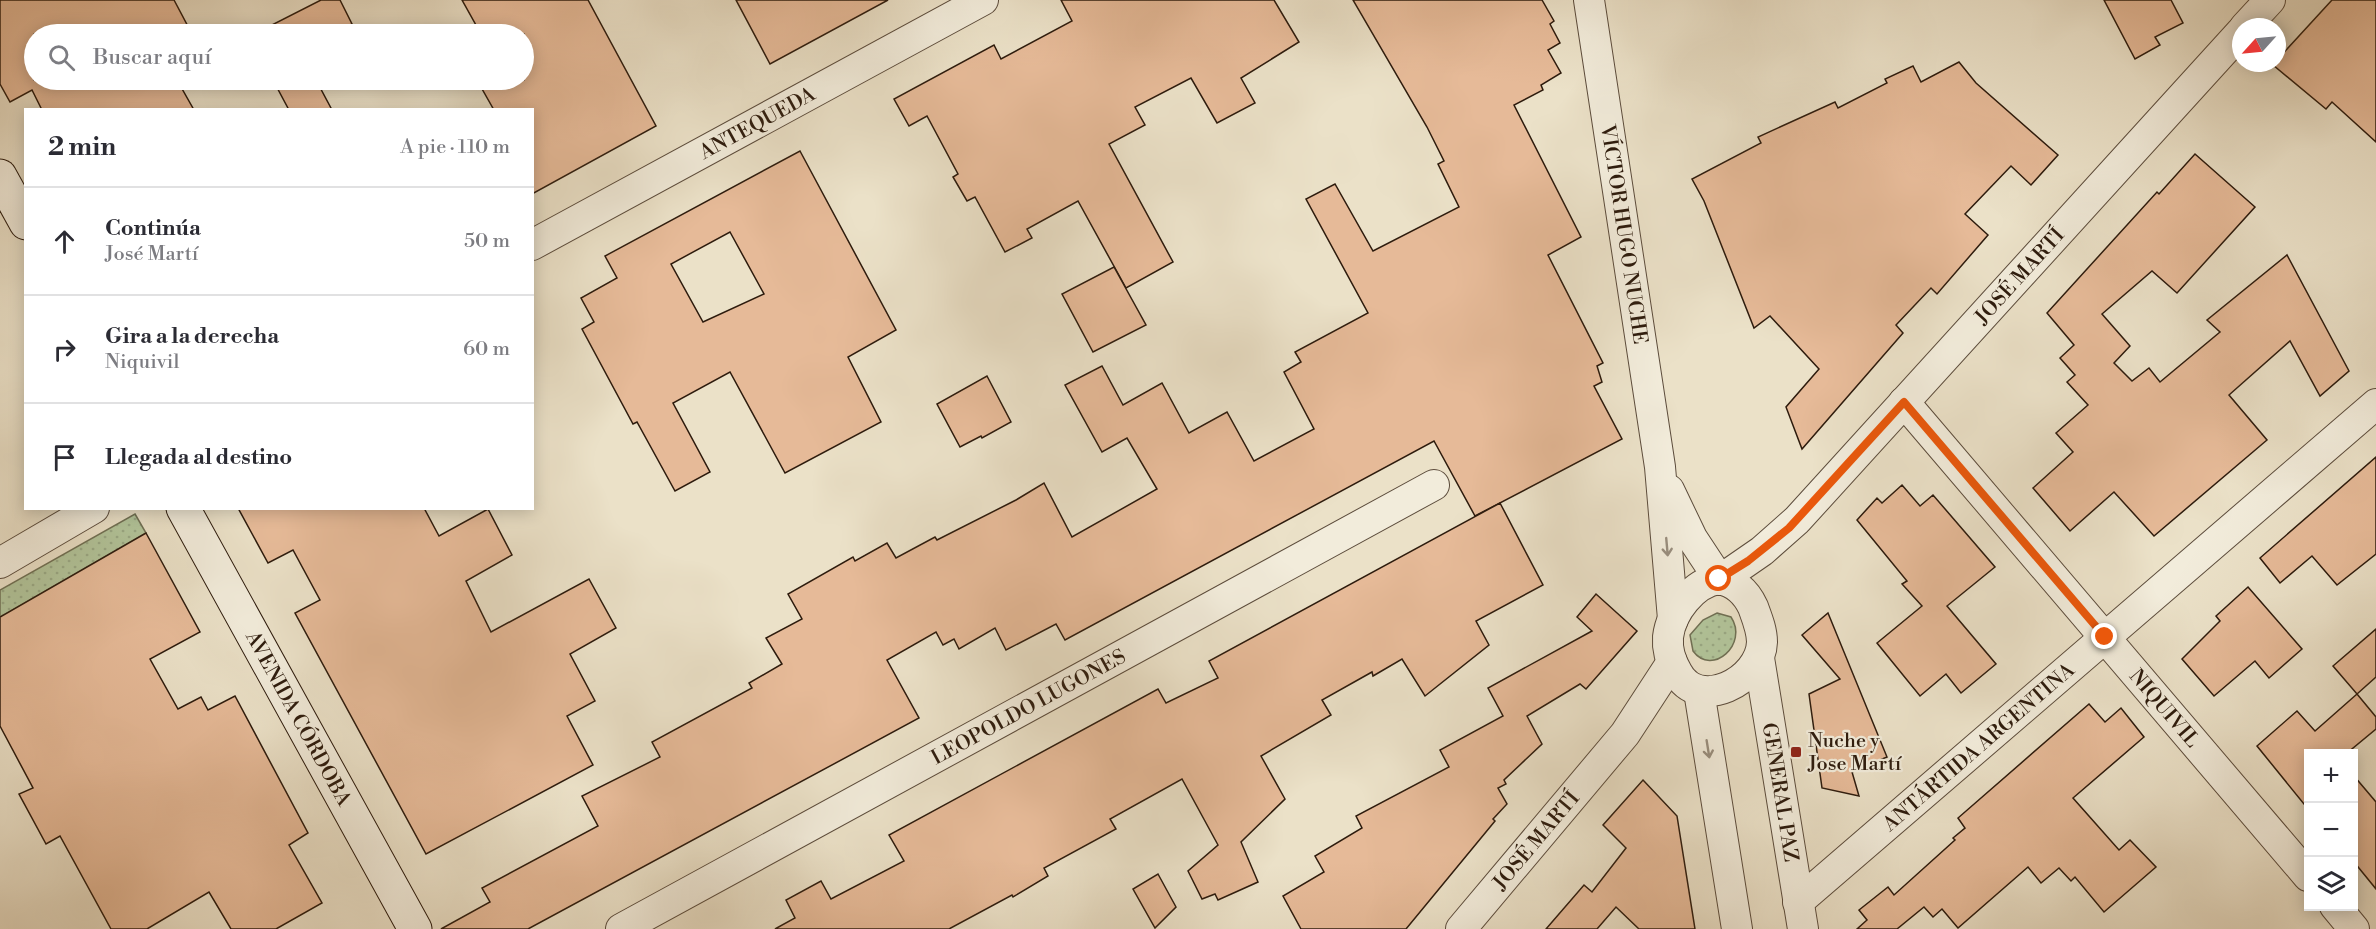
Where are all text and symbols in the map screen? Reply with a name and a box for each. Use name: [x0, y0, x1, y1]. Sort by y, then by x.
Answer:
north arrow: [2232, 18, 2286, 72]
search box: [24, 24, 534, 90]
icon: search: [45, 41, 78, 74]
text: Buscar aquí: [93, 44, 211, 71]
street label: ANTEQUEDA: [694, 82, 821, 166]
street label: VÍCTOR HUGO NUCHE: [1594, 122, 1652, 346]
text: 2 min: [48, 131, 116, 163]
text: A pie · 110 m: [400, 135, 510, 160]
text: Continúa: [105, 215, 201, 242]
street label: JOSÉ MARTÍ: [1970, 223, 2071, 331]
icon: ahead: [48, 225, 81, 258]
text: 50 m: [464, 229, 510, 254]
text: José Martí: [105, 242, 198, 267]
text: Gira a la derecha: [105, 323, 279, 350]
icon: right: [48, 333, 81, 366]
text: 60 m: [463, 337, 510, 362]
text: Niquivil: [105, 350, 179, 375]
icon: arrive: [48, 441, 81, 474]
text: Llegada al destino: [105, 444, 292, 471]
one-way arrow: [1662, 536, 1673, 556]
route start: [1705, 565, 1731, 591]
route end: [2091, 623, 2117, 649]
street label: AVENIDA CÓRDOBA: [239, 626, 356, 812]
street label: LEOPOLDO LUGONES: [927, 645, 1131, 771]
street label: ANTÁRTIDA ARGENTINA: [1878, 658, 2081, 838]
street label: NIQUIVIL: [2123, 665, 2204, 753]
street label: GENERAL PAZ: [1756, 721, 1803, 864]
place label: Nuche y Jose Martí: [1807, 729, 1903, 777]
one-way arrow: [1703, 738, 1714, 758]
marker: Nuche y Jose Martí: [1789, 745, 1803, 759]
map controls: [2304, 749, 2358, 911]
button: +: [2304, 749, 2358, 803]
street label: JOSÉ MARTÍ: [1488, 786, 1586, 896]
button: −: [2304, 803, 2358, 857]
button: layers: [2304, 857, 2358, 911]

